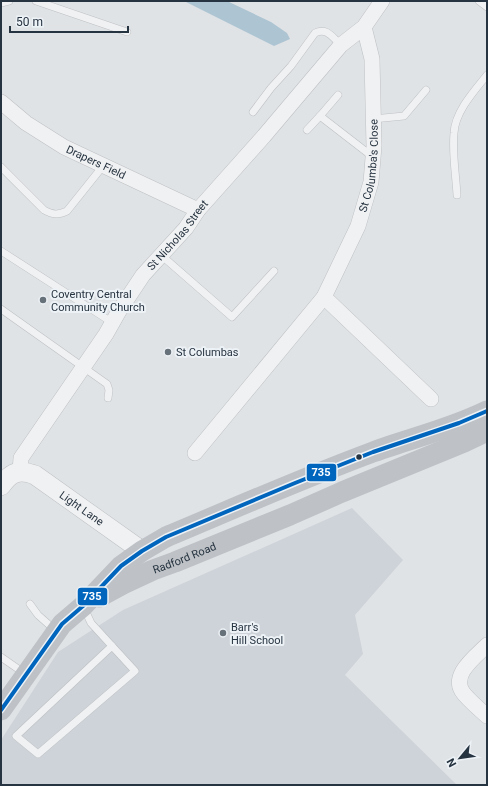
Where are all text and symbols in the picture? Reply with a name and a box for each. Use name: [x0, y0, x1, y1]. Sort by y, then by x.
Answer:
scale bar: [10, 8, 128, 34]
text: 50 m: [16, 15, 43, 29]
street label: St Columba's Close: [356, 119, 381, 214]
street label: Drapers Field: [64, 142, 128, 182]
street label: St Nicholas Street: [144, 197, 211, 273]
place label: Coventry Central Community Church: [51, 288, 145, 314]
marker: Coventry Central Community Church: [38, 295, 48, 305]
place label: St Columbas: [176, 346, 239, 359]
marker: St Columbas: [163, 347, 173, 357]
unlabelled marker: [354, 452, 364, 462]
line badge: 735: [306, 463, 337, 482]
text: 735: [312, 466, 330, 479]
street label: Light Lane: [57, 488, 106, 528]
street label: Radford Road: [151, 539, 218, 576]
line badge: 735: [77, 587, 108, 606]
text: 735: [83, 590, 101, 603]
place label: Barr's Hill School: [231, 621, 283, 647]
marker: Barr's Hill School: [218, 628, 228, 638]
north arrow: [440, 738, 480, 778]
text: N: [444, 756, 459, 769]

